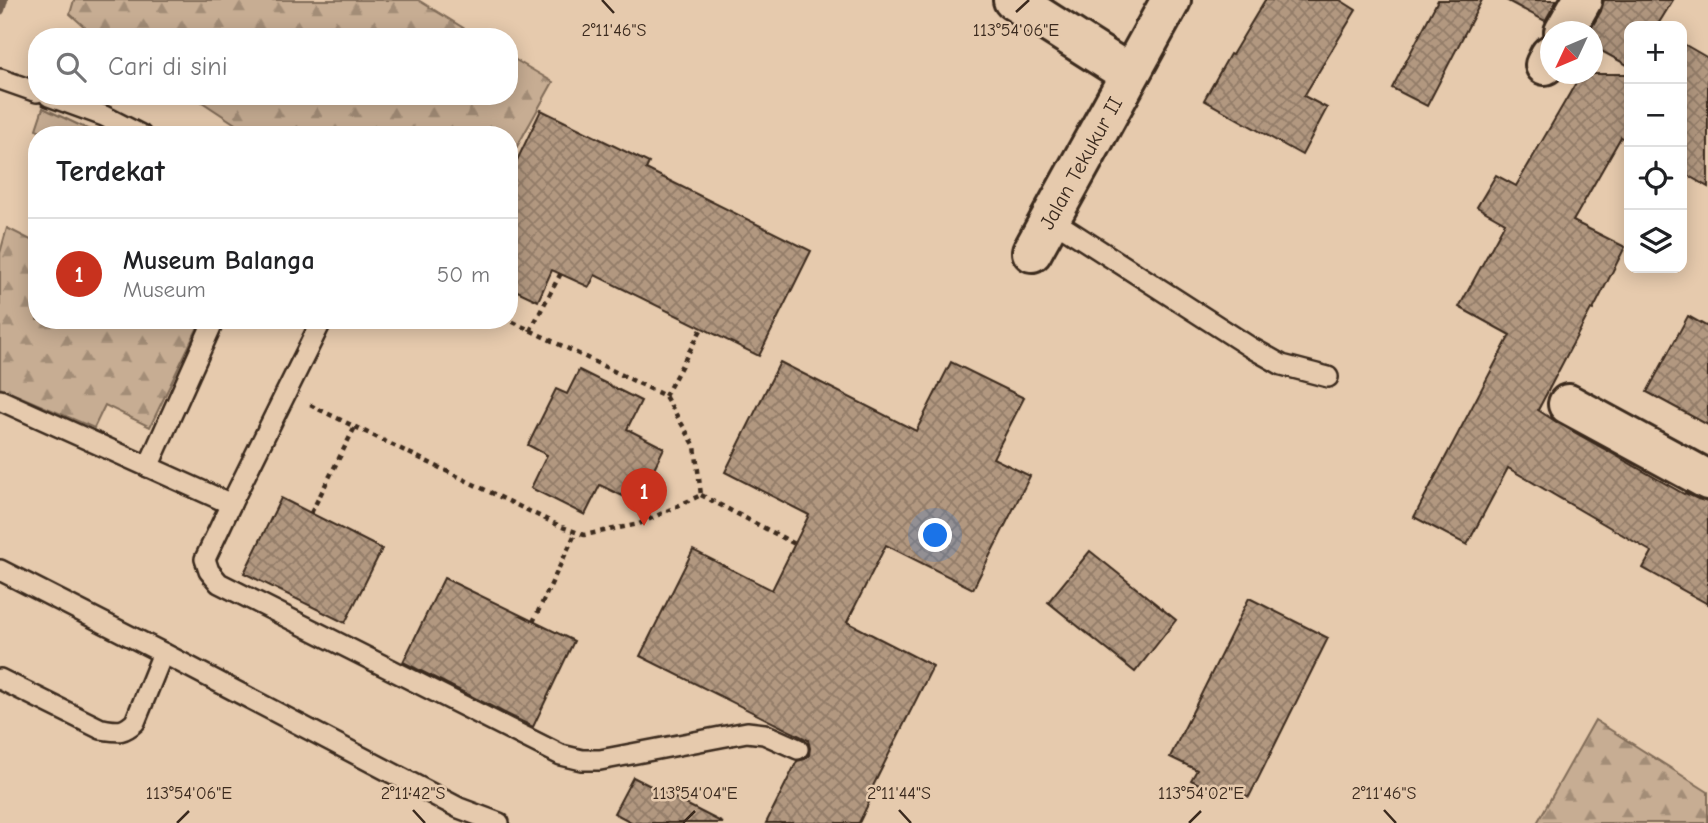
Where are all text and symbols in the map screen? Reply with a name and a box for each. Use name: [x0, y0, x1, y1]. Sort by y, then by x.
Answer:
text: 2°11'46"S: [582, 20, 647, 41]
text: 113°54'06"E: [973, 20, 1059, 41]
north arrow: [1540, 21, 1603, 84]
map controls: [1624, 21, 1687, 273]
button: +: [1624, 21, 1687, 84]
search box: [28, 28, 518, 105]
icon: search: [52, 48, 90, 86]
text: Cari di sini: [108, 52, 228, 82]
button: −: [1624, 84, 1687, 147]
street label: Jalan Tekukur II: [1035, 93, 1127, 233]
button: locate: [1624, 147, 1687, 210]
text: Terdekat: [56, 154, 165, 189]
button: layers: [1624, 210, 1687, 273]
text: Museum Balanga: [123, 246, 315, 276]
text: 1: [74, 261, 84, 288]
text: 50 m: [437, 261, 490, 288]
text: Museum: [123, 276, 206, 303]
pin: 1: [621, 468, 667, 526]
your location: [918, 518, 952, 552]
text: 113°54'06"E: [146, 783, 232, 804]
text: 2°11'42"S: [381, 783, 445, 804]
text: 113°54'04"E: [652, 783, 738, 804]
text: 2°11'44"S: [867, 783, 931, 804]
text: 113°54'02"E: [1158, 783, 1244, 804]
text: 2°11'46"S: [1352, 783, 1417, 804]

